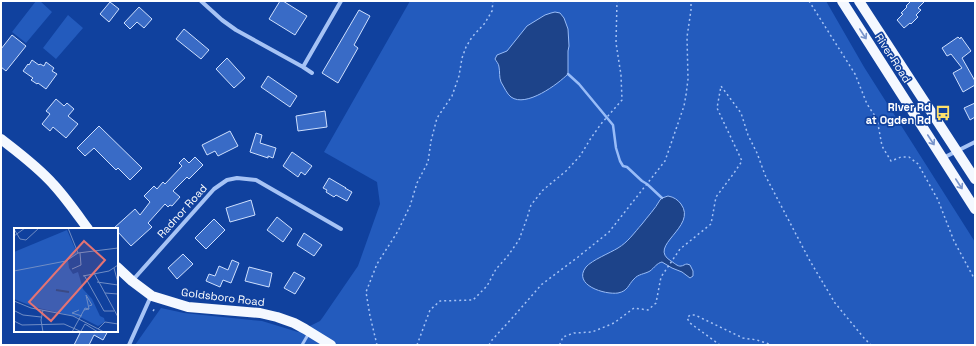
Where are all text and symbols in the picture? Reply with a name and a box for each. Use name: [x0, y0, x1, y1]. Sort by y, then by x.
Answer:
one-way arrow: [859, 28, 867, 39]
street label: River Road: [872, 31, 914, 85]
place label: River Rd at Ogden Rd: [866, 100, 931, 127]
bus stop icon: River Rd at Ogden Rd: [934, 104, 952, 122]
one-way arrow: [927, 134, 935, 145]
one-way arrow: [955, 178, 963, 189]
street label: Radnor Road: [154, 181, 210, 241]
inset map: [14, 228, 118, 332]
street label: Goldsboro Road: [180, 285, 266, 309]

